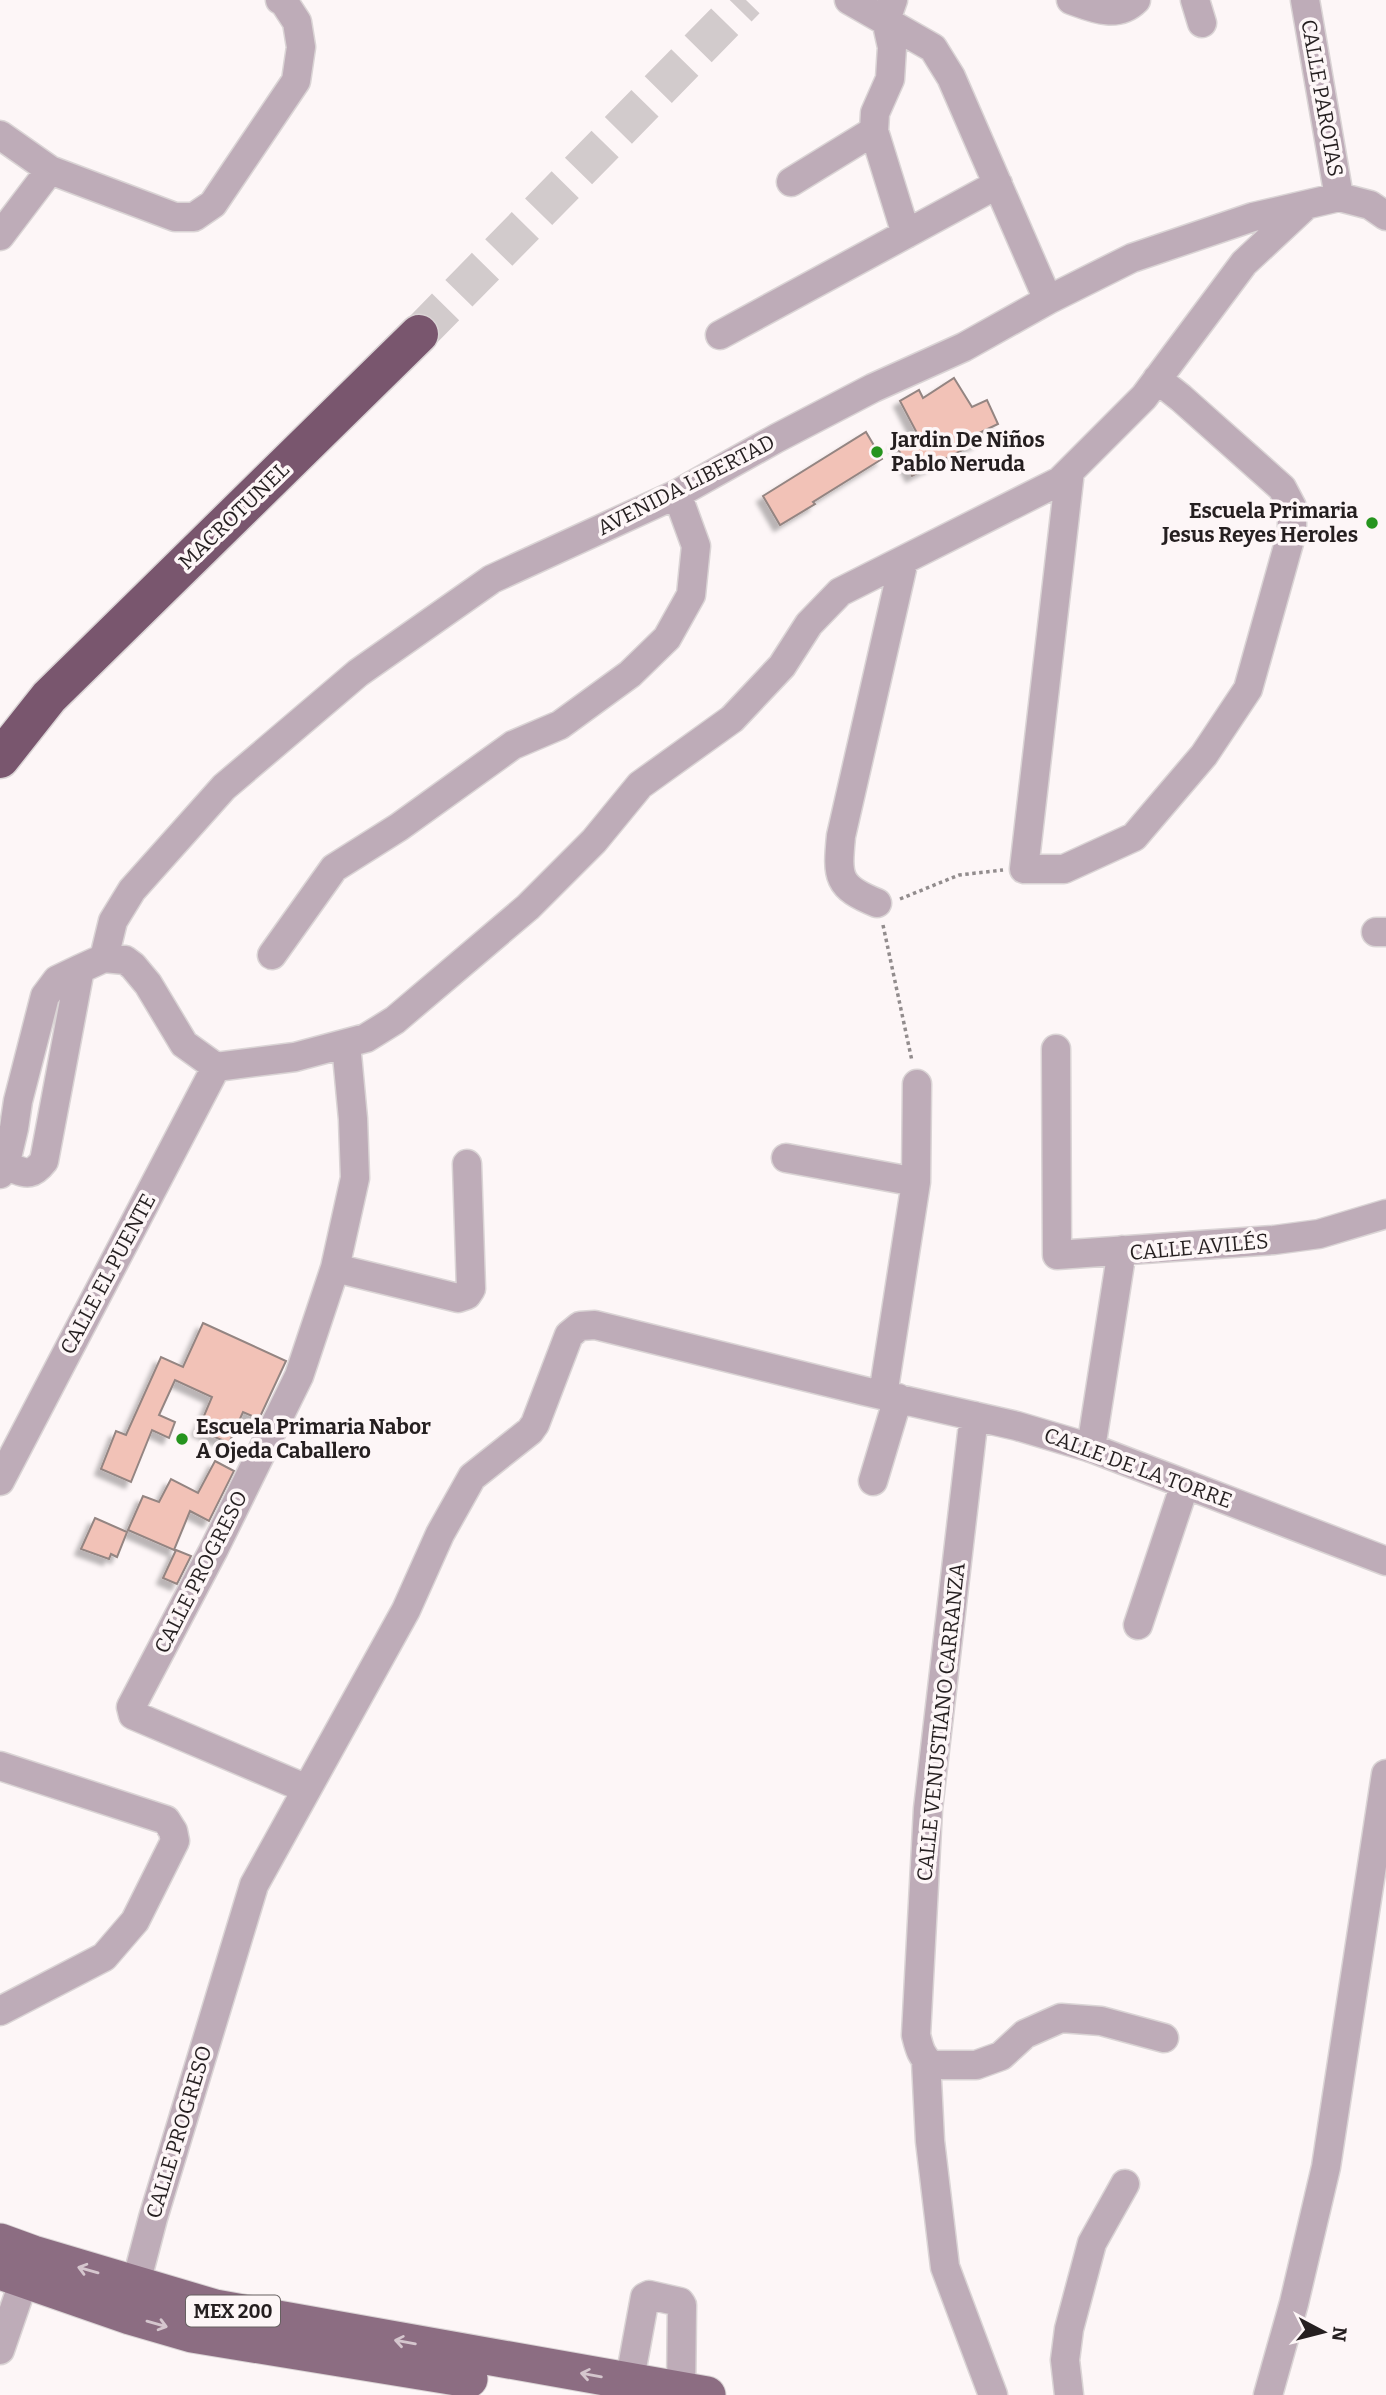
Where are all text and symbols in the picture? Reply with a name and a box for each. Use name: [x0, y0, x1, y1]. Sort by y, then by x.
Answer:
street label: CALLE PAROTAS: [1295, 17, 1349, 179]
place label: Jardin De Niños Pablo Neruda: [890, 427, 1045, 477]
street label: AVENIDA LIBERTAD: [593, 429, 779, 541]
marker: Jardin De Niños Pablo Neruda: [869, 444, 885, 460]
street label: MACROTUNEL: [173, 457, 295, 575]
place label: Escuela Primaria Jesus Reyes Heroles: [1161, 498, 1358, 548]
marker: Escuela Primaria Jesus Reyes Heroles: [1364, 515, 1380, 531]
street label: CALLE EL PUENTE: [55, 1189, 161, 1359]
street label: CALLE AVILÉS: [1129, 1228, 1269, 1266]
place label: Escuela Primaria Nabor A Ojeda Caballero: [196, 1414, 431, 1464]
street label: CALLE DE LA TORRE: [1040, 1422, 1236, 1514]
marker: Escuela Primaria Nabor A Ojeda Caballero: [174, 1431, 190, 1447]
street label: CALLE PROGRESO: [149, 1486, 253, 1658]
street label: CALLE VENUSTIANO CARRANZA: [911, 1561, 971, 1883]
street label: CALLE PROGRESO: [140, 2042, 218, 2222]
one-way arrow: [77, 2262, 99, 2275]
road number: MEX 200: [186, 2296, 280, 2326]
north arrow: [1288, 2297, 1358, 2367]
one-way arrow: [146, 2319, 168, 2332]
text: N: [1327, 2325, 1352, 2343]
one-way arrow: [394, 2335, 417, 2349]
one-way arrow: [581, 2368, 603, 2381]

